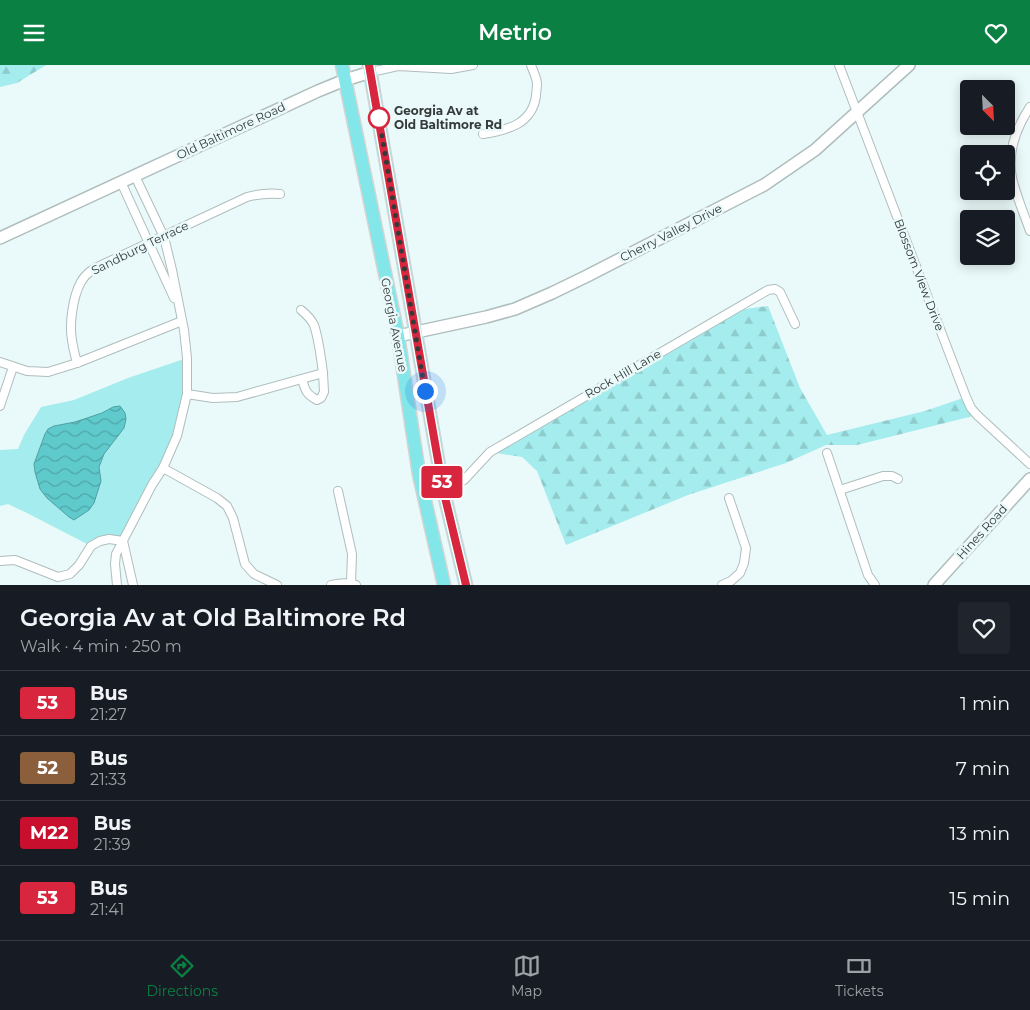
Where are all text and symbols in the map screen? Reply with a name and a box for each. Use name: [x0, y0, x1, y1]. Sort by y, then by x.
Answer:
icon: menu: [20, 19, 48, 47]
text: Metrio: [478, 19, 552, 46]
icon: heart: [982, 19, 1010, 47]
north arrow: [960, 80, 1015, 135]
map controls: [960, 80, 1015, 265]
street label: Old Baltimore Road: [174, 99, 288, 162]
place label: Georgia Av at Old Baltimore Rd: [394, 103, 502, 132]
marker: Georgia Av at Old Baltimore Rd: [368, 107, 390, 129]
button: locate: [960, 145, 1015, 200]
street label: Cherry Valley Drive: [617, 200, 724, 265]
button: layers: [960, 210, 1015, 265]
street label: Sandburg Terrace: [89, 217, 191, 278]
street label: Blossom View Drive: [891, 217, 948, 333]
street label: Georgia Avenue: [378, 277, 411, 373]
street label: Rock Hill Lane: [582, 346, 663, 401]
your location: [413, 379, 438, 404]
line badge: 53: [420, 466, 464, 498]
text: 53: [431, 471, 453, 493]
street label: Hines Road: [953, 501, 1010, 562]
button: heart: [958, 602, 1010, 654]
text: Georgia Av at Old Baltimore Rd: [20, 603, 406, 632]
text: Walk · 4 min · 250 m: [20, 637, 182, 656]
text: Bus: [90, 682, 128, 705]
text: 53: [37, 692, 58, 714]
text: 1 min: [960, 692, 1010, 715]
text: 21:27: [90, 705, 127, 724]
text: Bus: [90, 747, 128, 770]
text: 52: [37, 757, 58, 779]
text: 7 min: [956, 757, 1010, 780]
text: 21:33: [90, 770, 126, 789]
text: Bus: [93, 812, 131, 835]
text: M22: [30, 822, 68, 844]
text: 13 min: [949, 822, 1010, 845]
text: 21:39: [93, 835, 130, 854]
text: Bus: [90, 877, 128, 900]
text: 53: [37, 887, 58, 909]
text: 15 min: [949, 887, 1010, 910]
text: 21:41: [90, 900, 124, 919]
tab: Directions: [146, 952, 218, 1000]
tab: Map: [511, 952, 542, 1000]
tab: Tickets: [835, 952, 884, 1000]

